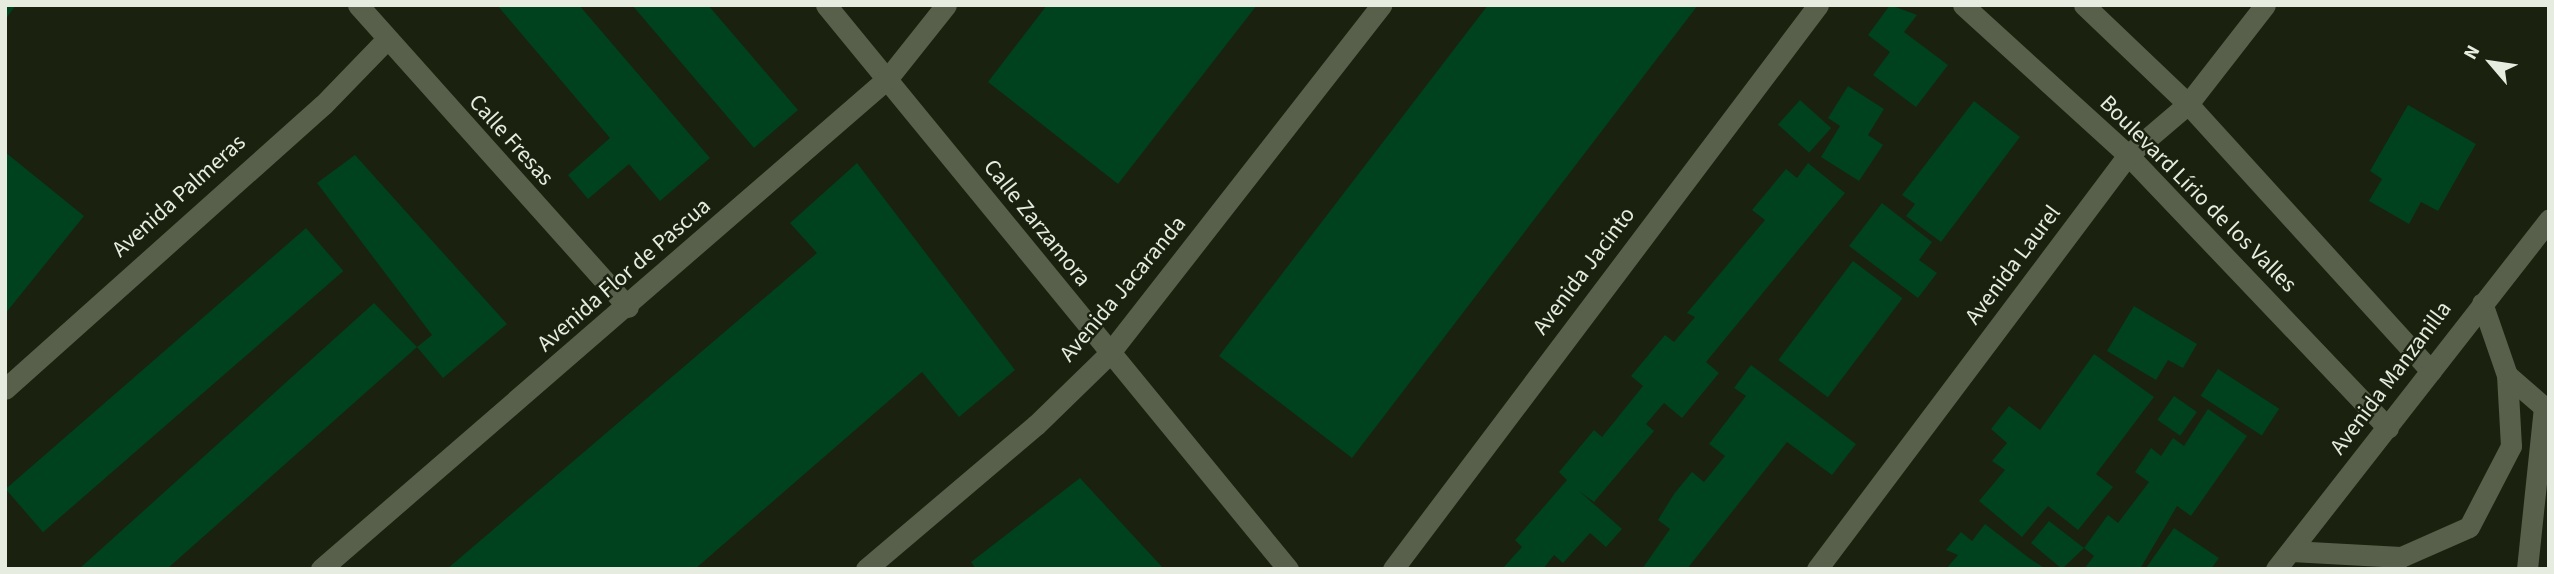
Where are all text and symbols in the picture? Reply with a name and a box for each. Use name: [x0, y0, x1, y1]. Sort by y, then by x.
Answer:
north arrow: [2456, 28, 2526, 98]
text: N: [2457, 41, 2487, 65]
street label: Calle Fresas: [463, 89, 559, 191]
street label: Boulevard Lírio de los Valles: [2094, 90, 2302, 298]
street label: Avenida Palmeras: [107, 129, 251, 263]
street label: Calle Zarzamora: [977, 154, 1097, 292]
street label: Avenida Flor de Pascua: [532, 192, 716, 358]
street label: Avenida Laurel: [1959, 200, 2067, 330]
street label: Avenida Jacinto: [1527, 202, 1641, 340]
street label: Avenida Jacaranda: [1054, 210, 1192, 368]
street label: Avenida Manzanilla: [2324, 296, 2458, 460]

